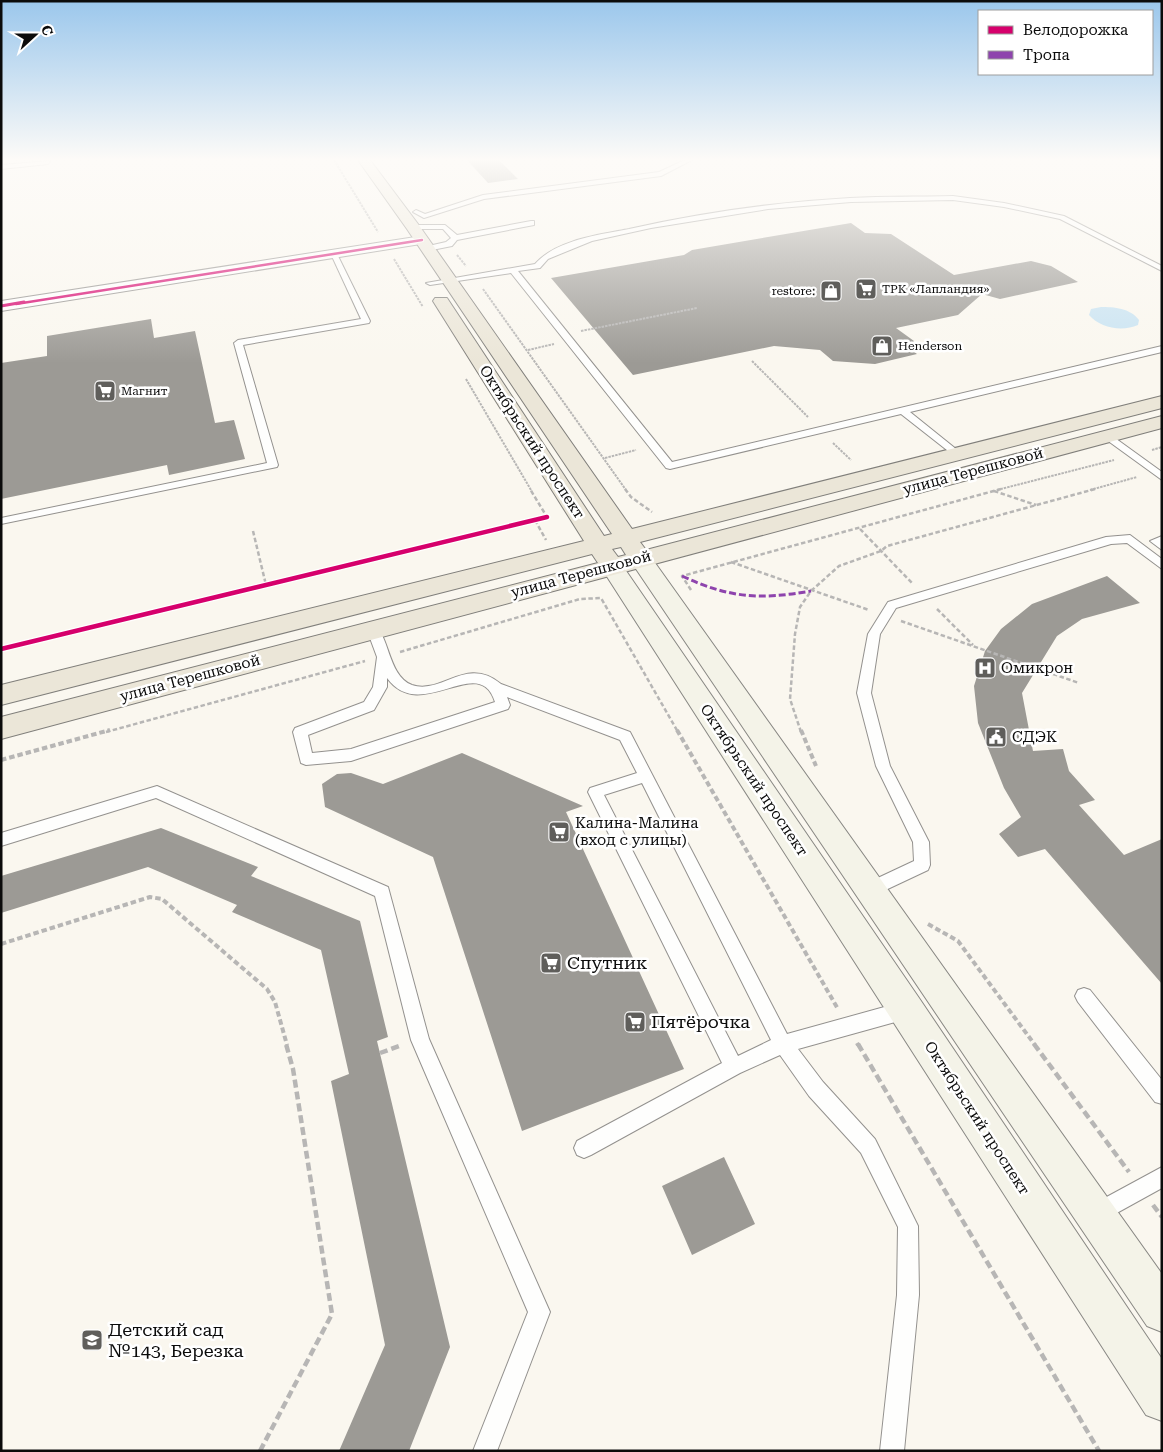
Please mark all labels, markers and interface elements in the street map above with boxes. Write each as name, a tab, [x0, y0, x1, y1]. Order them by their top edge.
north arrow	[10, 10, 60, 60]
legend	[978, 10, 1153, 75]
text: Велодорожка	[1023, 21, 1128, 39]
text: С	[38, 23, 56, 38]
text: Тропа	[1023, 46, 1070, 64]
supermarket icon: ТРК «Лапландия»	[854, 277, 878, 301]
shop icon: restore:	[819, 279, 843, 303]
place label: ТРК «Лапландия»	[882, 282, 990, 296]
place label: restore:	[772, 284, 815, 298]
shop icon: Henderson	[870, 334, 894, 358]
place label: Henderson	[898, 339, 962, 353]
street label: Октябрьский проспект	[476, 362, 588, 522]
supermarket icon: Магнит	[93, 379, 117, 403]
place label: Магнит	[121, 384, 168, 398]
street label: улица Терешковой	[901, 444, 1045, 498]
street label: улица Терешковой	[509, 547, 653, 601]
street label: улица Терешковой	[118, 651, 262, 705]
hospital icon: Омикрон	[973, 656, 997, 680]
place label: Омикрон	[1001, 659, 1073, 677]
street label: Октябрьский проспект	[696, 701, 812, 859]
public building icon: СДЭК	[984, 725, 1008, 749]
place label: СДЭК	[1012, 728, 1057, 746]
place label: Калина-Малина (вход с улицы)	[575, 814, 698, 849]
supermarket icon: Калина-Малина (вход с улицы)	[547, 820, 571, 844]
supermarket icon: Спутник	[539, 951, 563, 975]
place label: Спутник	[567, 952, 648, 973]
supermarket icon: Пятёрочка	[623, 1010, 647, 1034]
place label: Пятёрочка	[651, 1011, 750, 1032]
street label: Октябрьский проспект	[921, 1038, 1033, 1198]
place label: Детский сад №143, Березка	[108, 1319, 244, 1361]
school or university icon: Детский сад №143, Березка	[80, 1328, 104, 1352]

